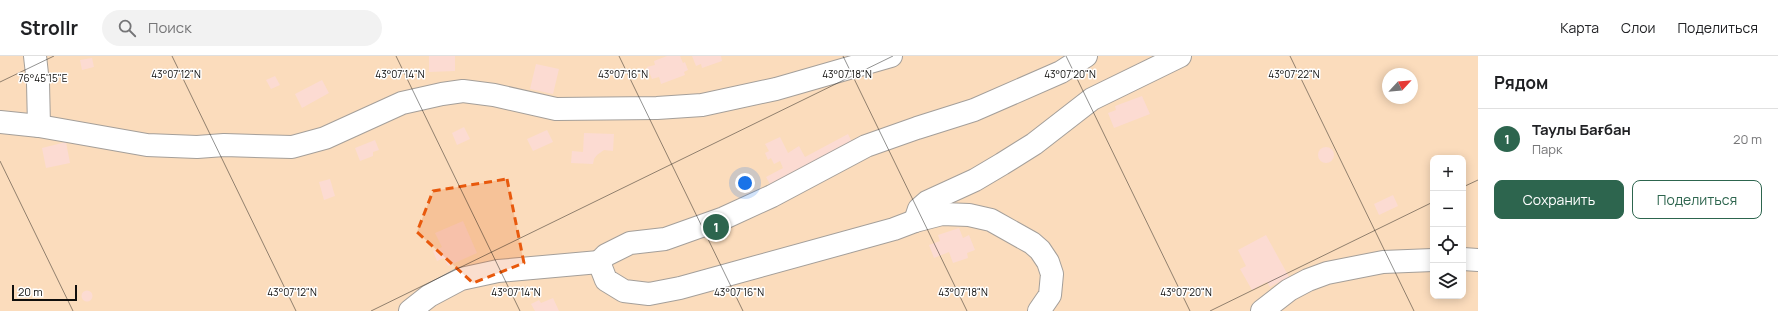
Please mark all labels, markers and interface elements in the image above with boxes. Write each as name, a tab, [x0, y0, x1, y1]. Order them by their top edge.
search box	[102, 10, 382, 46]
text: Strollr	[20, 15, 78, 41]
icon: search	[116, 17, 138, 39]
text: Поиск	[148, 17, 192, 38]
text: Карта	[1560, 18, 1599, 37]
text: Слои	[1621, 18, 1655, 37]
text: Поделиться	[1677, 18, 1758, 37]
text: 43°07'12"N	[151, 67, 201, 81]
text: 43°07'14"N	[375, 67, 425, 81]
text: 43°07'16"N	[598, 67, 648, 81]
text: 43°07'18"N	[822, 67, 872, 81]
text: 43°07'20"N	[1044, 67, 1096, 81]
text: 43°07'22"N	[1268, 67, 1320, 81]
north arrow	[1382, 68, 1418, 104]
text: 76°45'15"E	[19, 71, 68, 85]
text: Рядом	[1494, 71, 1548, 94]
text: Таулы Бағбан	[1532, 119, 1631, 140]
text: 1	[1504, 130, 1510, 148]
text: 20 m	[1733, 130, 1762, 148]
text: Парк	[1532, 140, 1562, 158]
map controls	[1430, 155, 1466, 299]
button: +	[1430, 155, 1466, 191]
your location	[735, 173, 755, 193]
button: Сохранить	[1494, 180, 1624, 219]
button: Поделиться	[1632, 180, 1762, 219]
button: −	[1430, 191, 1466, 227]
pin: 1	[703, 212, 729, 242]
button: locate	[1430, 227, 1466, 263]
button: layers	[1430, 263, 1466, 299]
scale bar	[12, 283, 77, 302]
text: 20 m	[18, 284, 43, 299]
text: 43°07'12"N	[267, 285, 317, 299]
text: 43°07'14"N	[491, 285, 541, 299]
text: 43°07'16"N	[714, 285, 764, 299]
text: 43°07'18"N	[938, 285, 988, 299]
text: 43°07'20"N	[1160, 285, 1212, 299]

